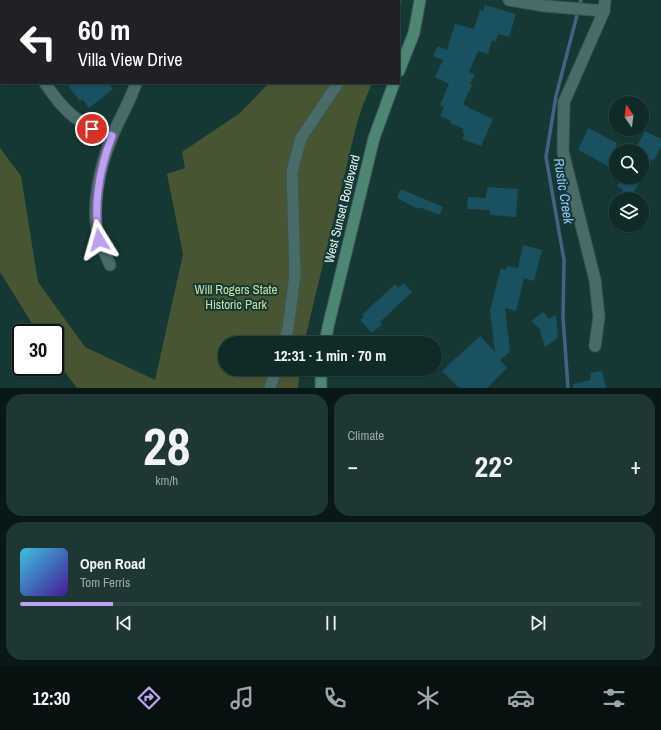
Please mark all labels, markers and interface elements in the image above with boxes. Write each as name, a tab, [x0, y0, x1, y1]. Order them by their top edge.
text: 60 m	[78, 11, 130, 49]
icon: left	[12, 16, 64, 68]
text: Villa View Drive	[78, 47, 183, 72]
north arrow	[609, 96, 649, 136]
map controls	[609, 96, 649, 232]
pin	[75, 112, 109, 146]
icon: arrive	[81, 118, 103, 140]
button: search	[609, 144, 649, 184]
street label: West Sunset Boulevard	[320, 153, 364, 265]
water label: Rustic Creek	[550, 157, 578, 226]
button: layers	[609, 192, 649, 232]
position arrow	[78, 219, 120, 261]
park label: Will Rogers State Historic Park	[195, 281, 278, 313]
speed limit sign: 30	[12, 324, 64, 376]
text: 12:31 · 1 min · 70 m	[274, 345, 386, 366]
text: 28	[143, 411, 190, 481]
text: Climate	[348, 427, 384, 444]
text: 22°	[475, 446, 514, 486]
text: −	[348, 451, 358, 481]
text: +	[630, 451, 641, 481]
text: km/h	[155, 472, 178, 489]
text: Open Road	[80, 553, 146, 574]
text: Tom Ferris	[80, 574, 130, 591]
icon: previous	[113, 612, 135, 634]
icon: pause	[320, 612, 342, 634]
icon: next	[527, 612, 549, 634]
icon: directions	[135, 684, 163, 712]
icon: music	[228, 684, 256, 712]
icon: phone	[321, 684, 349, 712]
icon: climate	[414, 684, 442, 712]
icon: car	[507, 684, 535, 712]
icon: filters	[600, 684, 628, 712]
text: 12:30	[33, 686, 70, 711]

